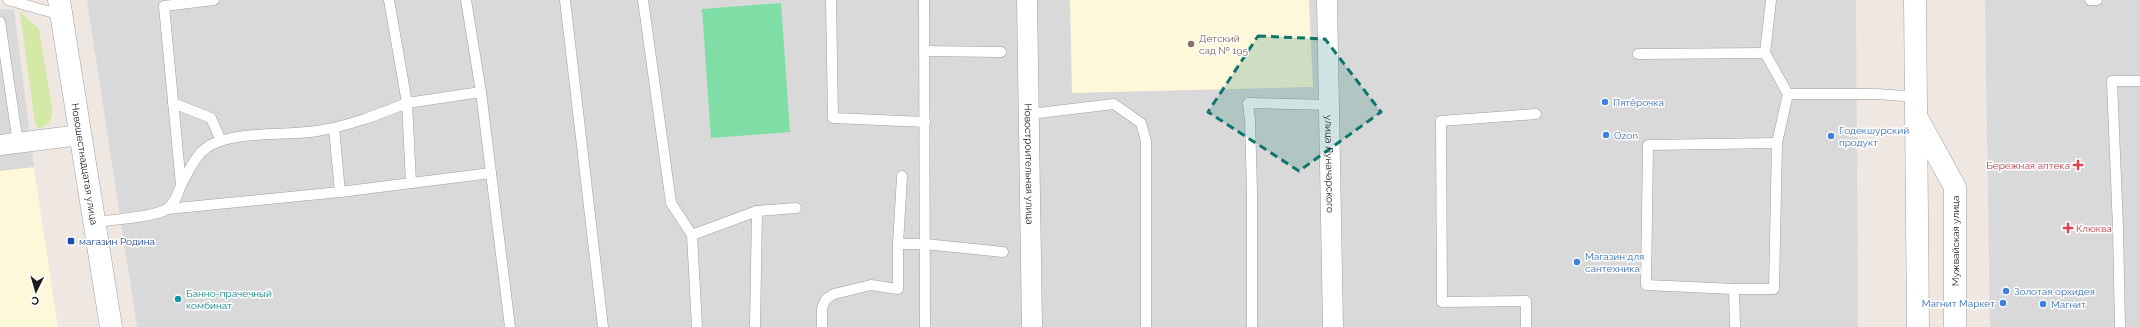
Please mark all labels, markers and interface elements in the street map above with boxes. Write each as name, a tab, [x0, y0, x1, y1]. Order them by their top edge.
place label: Детский сад № 195	[1199, 33, 1248, 56]
marker: Детский сад № 195	[1186, 39, 1196, 49]
marker: Пятёрочка	[1600, 97, 1610, 107]
place label: Пятёрочка	[1613, 97, 1664, 108]
street label: Новошестнадцатая улица	[70, 102, 100, 226]
street label: Новостроительная улица	[1023, 103, 1036, 225]
street label: улица Луначарского	[1324, 115, 1336, 213]
place label: Годекшурский продукт	[1839, 125, 1909, 148]
marker: Ozon	[1601, 130, 1611, 140]
place label: Ozon	[1614, 130, 1638, 141]
marker: Годекшурский продукт	[1826, 131, 1836, 141]
place label: Бережная аптека	[1986, 160, 2070, 171]
marker: Бережная аптека	[2073, 160, 2083, 170]
street label: Мужвайская улица	[1950, 196, 1961, 286]
marker: Клюква	[2063, 223, 2073, 233]
place label: Клюква	[2076, 223, 2112, 234]
marker: магазин Родина	[66, 236, 76, 246]
place label: магазин Родина	[79, 236, 155, 247]
place label: Магазин для сантехника	[1585, 251, 1644, 274]
marker: Магазин для сантехника	[1572, 257, 1582, 267]
north arrow	[16, 271, 56, 311]
marker: Золотая орхидея	[2001, 286, 2011, 296]
place label: Золотая орхидея	[2014, 286, 2095, 297]
place label: Банно-прачечный комбинат	[186, 288, 272, 311]
text: С	[30, 294, 39, 307]
marker: Банно-прачечный комбинат	[173, 294, 183, 304]
place label: Магнит Маркет	[1922, 298, 1995, 309]
marker: Магнит Маркет	[1998, 298, 2008, 308]
marker: Магнит	[2038, 299, 2048, 309]
place label: Магнит	[2051, 299, 2086, 310]

